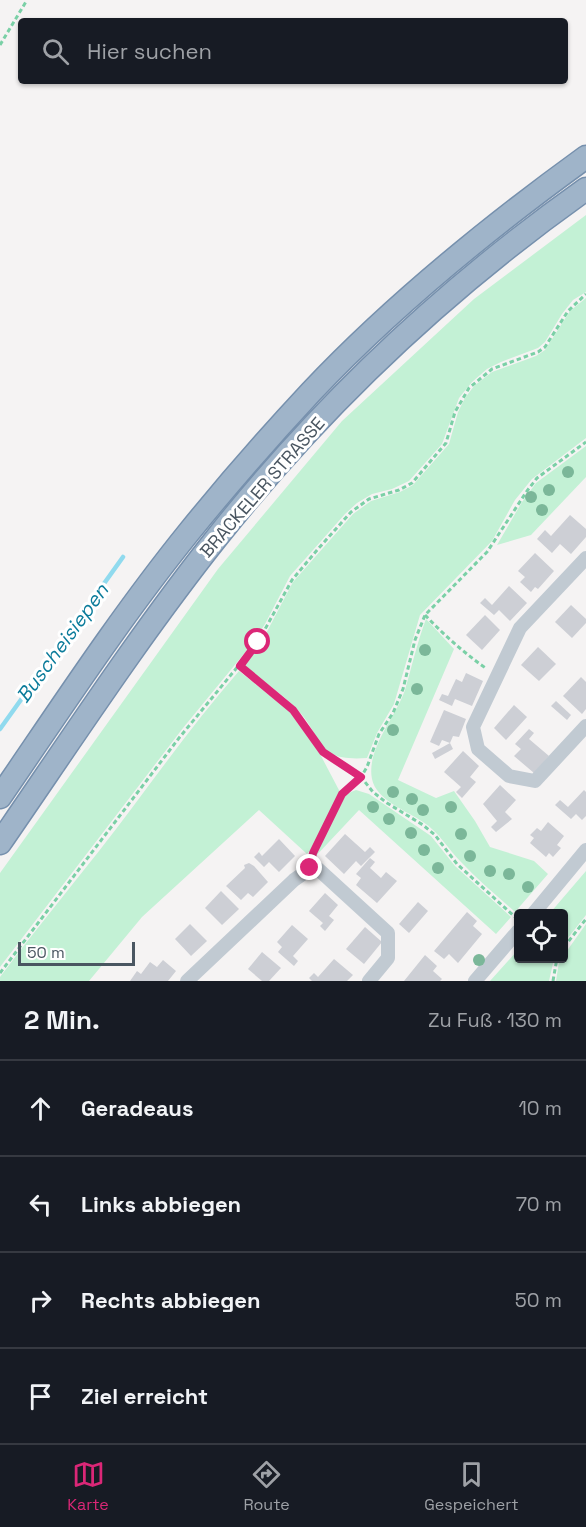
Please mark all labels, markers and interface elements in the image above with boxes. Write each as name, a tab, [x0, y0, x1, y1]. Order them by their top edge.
search box	[18, 18, 568, 84]
icon: search	[39, 35, 72, 68]
text: Hier suchen	[87, 37, 212, 65]
street label: BRACKELER STRASSE	[195, 412, 329, 562]
water label: Buscheisiepen	[10, 578, 114, 708]
route start	[244, 628, 270, 654]
route end	[296, 854, 322, 880]
map controls	[514, 909, 568, 963]
button: locate	[514, 909, 568, 963]
scale bar	[18, 939, 135, 966]
text: 50 m	[27, 942, 65, 963]
text: 2 Min.	[24, 1003, 100, 1037]
text: Zu Fuß · 130 m	[428, 1007, 562, 1033]
icon: ahead	[24, 1092, 57, 1125]
text: Geradeaus	[81, 1094, 193, 1122]
text: 10 m	[518, 1095, 562, 1121]
icon: left	[24, 1188, 57, 1221]
text: Links abbiegen	[81, 1190, 241, 1218]
text: 70 m	[516, 1191, 562, 1217]
icon: right	[24, 1284, 57, 1317]
text: Rechts abbiegen	[81, 1286, 261, 1314]
text: 50 m	[515, 1287, 562, 1313]
icon: arrive	[24, 1380, 57, 1413]
text: Ziel erreicht	[81, 1382, 208, 1410]
tab: Karte	[67, 1458, 109, 1515]
tab: Route	[243, 1458, 290, 1515]
tab: Gespeichert	[424, 1458, 519, 1515]

